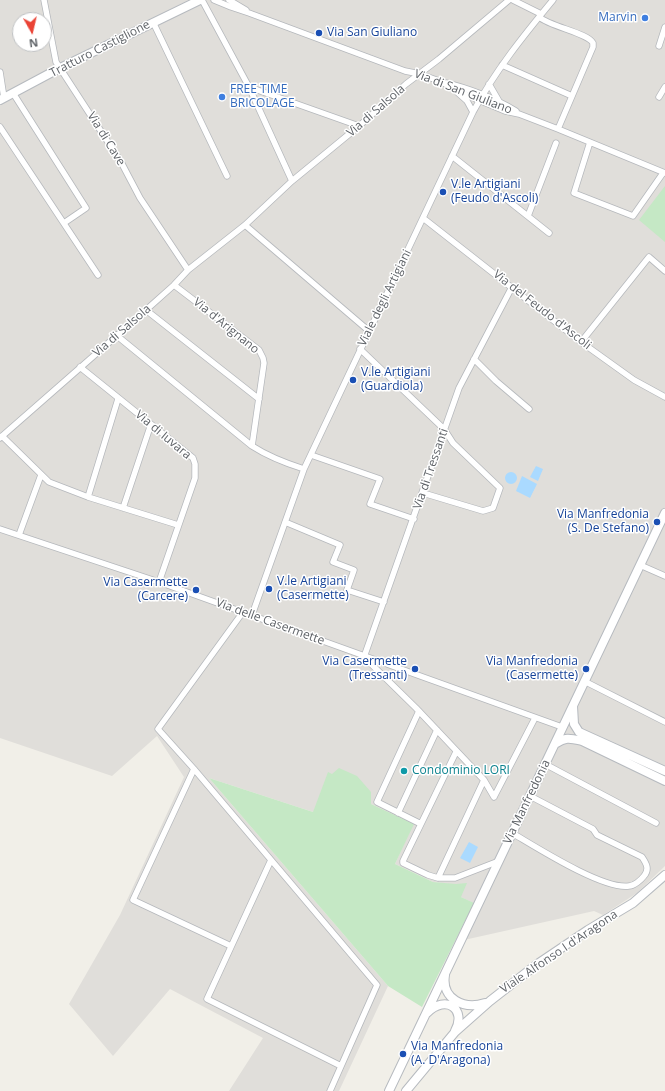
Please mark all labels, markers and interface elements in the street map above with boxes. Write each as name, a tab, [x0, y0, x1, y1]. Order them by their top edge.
place label: Marvin	[598, 11, 637, 25]
north arrow	[12, 12, 52, 52]
marker: Marvin	[640, 13, 650, 23]
street label: Tratturo Castiglione	[48, 18, 152, 80]
place label: Via San Giuliano	[327, 26, 417, 40]
marker: Via San Giuliano	[314, 28, 324, 38]
text: N	[28, 35, 39, 51]
street label: Via di San Giuliano	[412, 67, 514, 117]
street label: Via di Salsola	[344, 82, 408, 140]
place label: FREE TIME BRICOLAGE	[230, 83, 295, 111]
marker: FREE TIME BRICOLAGE	[217, 92, 227, 102]
street label: Via di Cave	[84, 110, 128, 168]
place label: V.le Artigiani (Feudo d'Ascoli)	[451, 178, 538, 206]
marker: V.le Artigiani (Feudo d'Ascoli)	[438, 187, 448, 197]
street label: Viale degli Artigiani	[355, 247, 415, 349]
street label: Via del Feudo d'Ascoli	[490, 267, 594, 353]
street label: Via d'Arignano	[190, 295, 262, 357]
street label: Via di Salsola	[90, 302, 154, 360]
place label: V.le Artigiani (Guardiola)	[361, 366, 431, 394]
marker: V.le Artigiani (Guardiola)	[348, 375, 358, 385]
street label: Via di Iuvara	[132, 408, 194, 462]
street label: Via di Tressanti	[410, 427, 452, 511]
place label: Via Manfredonia (S. De Stefano)	[557, 508, 649, 536]
marker: Via Manfredonia (S. De Stefano)	[652, 517, 662, 527]
place label: V.le Artigiani (Casermette)	[277, 575, 349, 603]
place label: Via Casermette (Carcere)	[103, 576, 188, 604]
marker: V.le Artigiani (Casermette)	[264, 584, 274, 594]
marker: Via Casermette (Carcere)	[191, 585, 201, 595]
street label: Via delle Casermette	[214, 596, 326, 648]
place label: Via Casermette (Tressanti)	[322, 655, 407, 683]
place label: Via Manfredonia (Casermette)	[486, 655, 578, 683]
marker: Via Casermette (Tressanti)	[410, 664, 420, 674]
marker: Via Manfredonia (Casermette)	[581, 664, 591, 674]
street label: Via Manfredonia	[500, 757, 554, 847]
place label: Condominio LORI	[412, 764, 510, 778]
marker: Condominio LORI	[399, 766, 409, 776]
street label: Viale Alfonso I d'Aragona	[498, 907, 620, 997]
place label: Via Manfredonia (A. D'Aragona)	[411, 1040, 503, 1068]
marker: Via Manfredonia (A. D'Aragona)	[398, 1049, 408, 1059]

